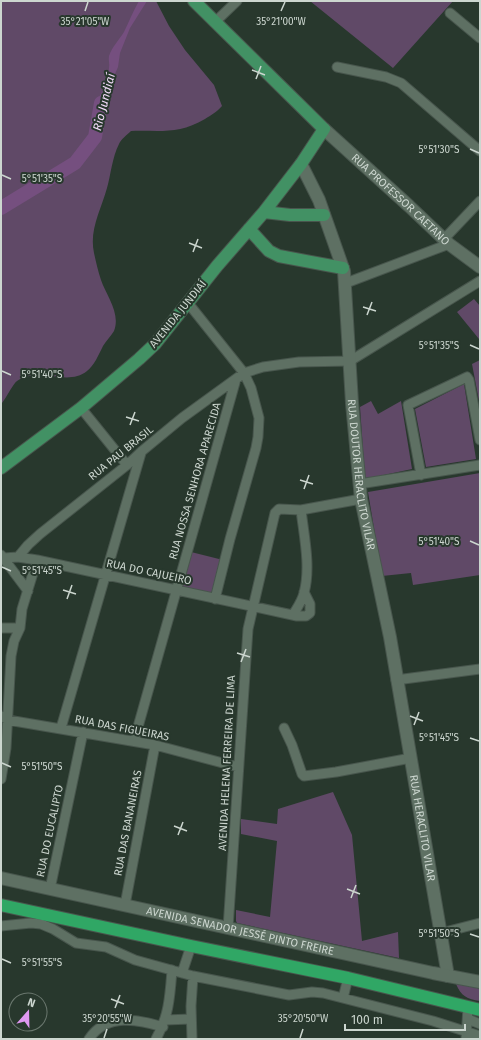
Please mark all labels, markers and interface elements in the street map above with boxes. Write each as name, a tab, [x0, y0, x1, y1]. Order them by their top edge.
text: 35°21'05"W	[61, 16, 110, 28]
text: 35°21'00"W	[256, 16, 307, 28]
water label: Rio Jundiaí	[90, 71, 118, 132]
text: 5°51'30"S	[418, 144, 460, 156]
street label: RUA PROFESSOR CAETANO	[349, 151, 452, 248]
text: 5°51'35"S	[22, 173, 63, 185]
street label: AVENIDA JUNDIAÍ	[146, 277, 209, 350]
text: 5°51'35"S	[419, 340, 460, 352]
text: 5°51'40"S	[22, 369, 63, 381]
street label: RUA DOUTOR HERACLITO VILAR	[345, 399, 378, 552]
street label: RUA NOSSA SENHORA APARECIDA	[166, 400, 224, 561]
street label: RUA PAU BRASIL	[86, 423, 156, 483]
text: 5°51'40"S	[419, 536, 460, 548]
street label: RUA DO CAJUEIRO	[105, 557, 193, 587]
text: 5°51'45"S	[22, 565, 63, 577]
street label: AVENIDA HELENA FERREIRA DE LIMA	[216, 674, 238, 851]
street label: RUA DAS FIGUEIRAS	[74, 712, 170, 744]
text: 5°51'45"S	[419, 732, 460, 744]
text: 5°51'50"S	[21, 761, 63, 773]
street label: RUA DAS BANANEIRAS	[111, 769, 145, 877]
street label: RUA HERACLITO VILAR	[407, 774, 438, 883]
street label: RUA DO EUCALIPTO	[34, 784, 66, 878]
street label: AVENIDA SENADOR JESSÉ PINTO FREIRE	[145, 904, 335, 958]
text: 5°51'50"S	[418, 928, 460, 940]
text: 5°51'55"S	[22, 957, 63, 969]
north arrow	[8, 992, 48, 1032]
text: N	[26, 996, 37, 1010]
scale bar	[345, 1006, 465, 1032]
text: 35°20'55"W	[82, 1013, 133, 1025]
text: 35°20'50"W	[278, 1013, 329, 1025]
text: 100 m	[351, 1013, 383, 1027]

